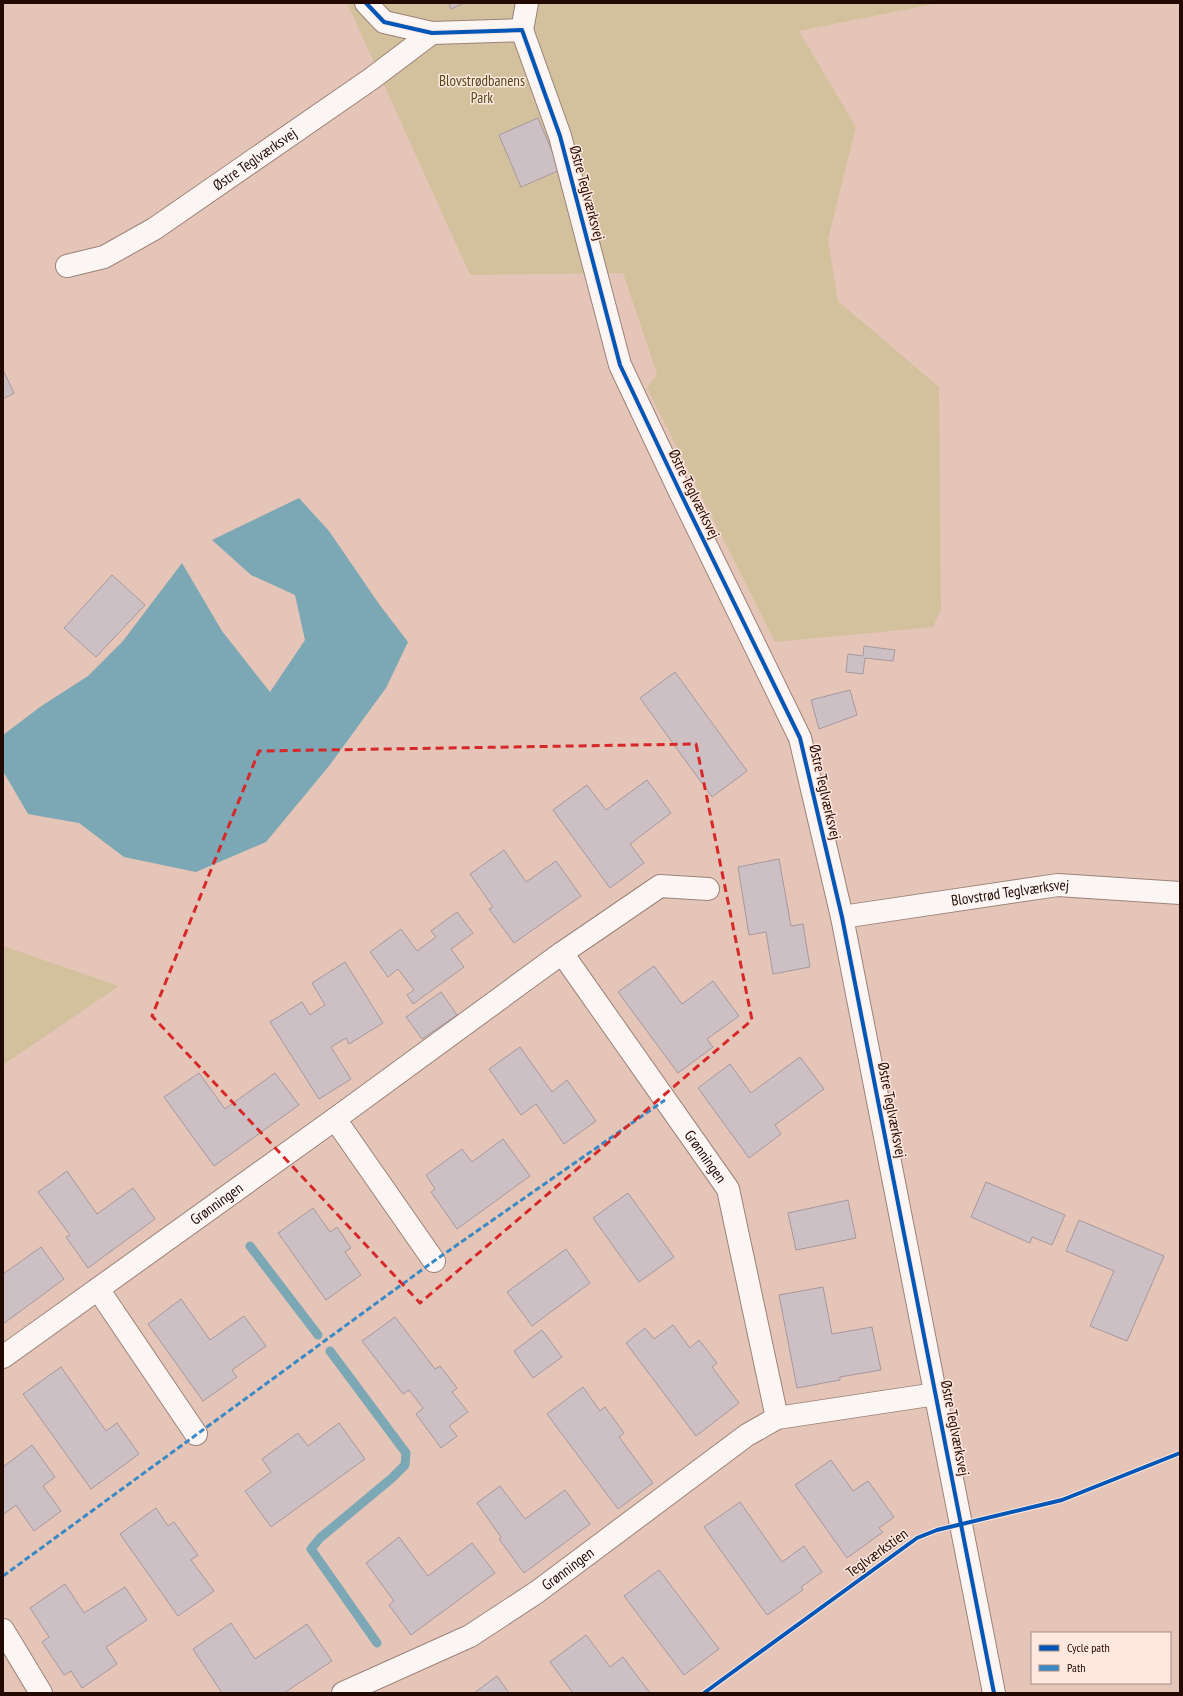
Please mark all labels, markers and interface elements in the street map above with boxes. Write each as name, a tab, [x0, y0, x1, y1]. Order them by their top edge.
park label: Blovstrødbanens Park	[439, 71, 525, 107]
street label: Østre Teglværksvej	[209, 123, 300, 194]
street label: Østre Teglværksvej	[566, 143, 609, 242]
street label: Østre Teglværksvej	[665, 446, 724, 542]
street label: Østre Teglværksvej	[805, 742, 846, 841]
street label: Blovstrød Teglværksvej	[950, 875, 1070, 910]
street label: Østre Teglværksvej	[874, 1060, 911, 1160]
street label: Grønningen	[681, 1126, 731, 1187]
street label: Grønningen	[186, 1178, 247, 1229]
street label: Østre Teglværksvej	[937, 1378, 974, 1478]
street label: Teglværkstien	[842, 1524, 911, 1581]
street label: Grønningen	[538, 1543, 598, 1594]
legend	[1031, 1632, 1171, 1684]
text: Cycle path	[1067, 1640, 1110, 1655]
text: Path	[1067, 1660, 1085, 1675]

